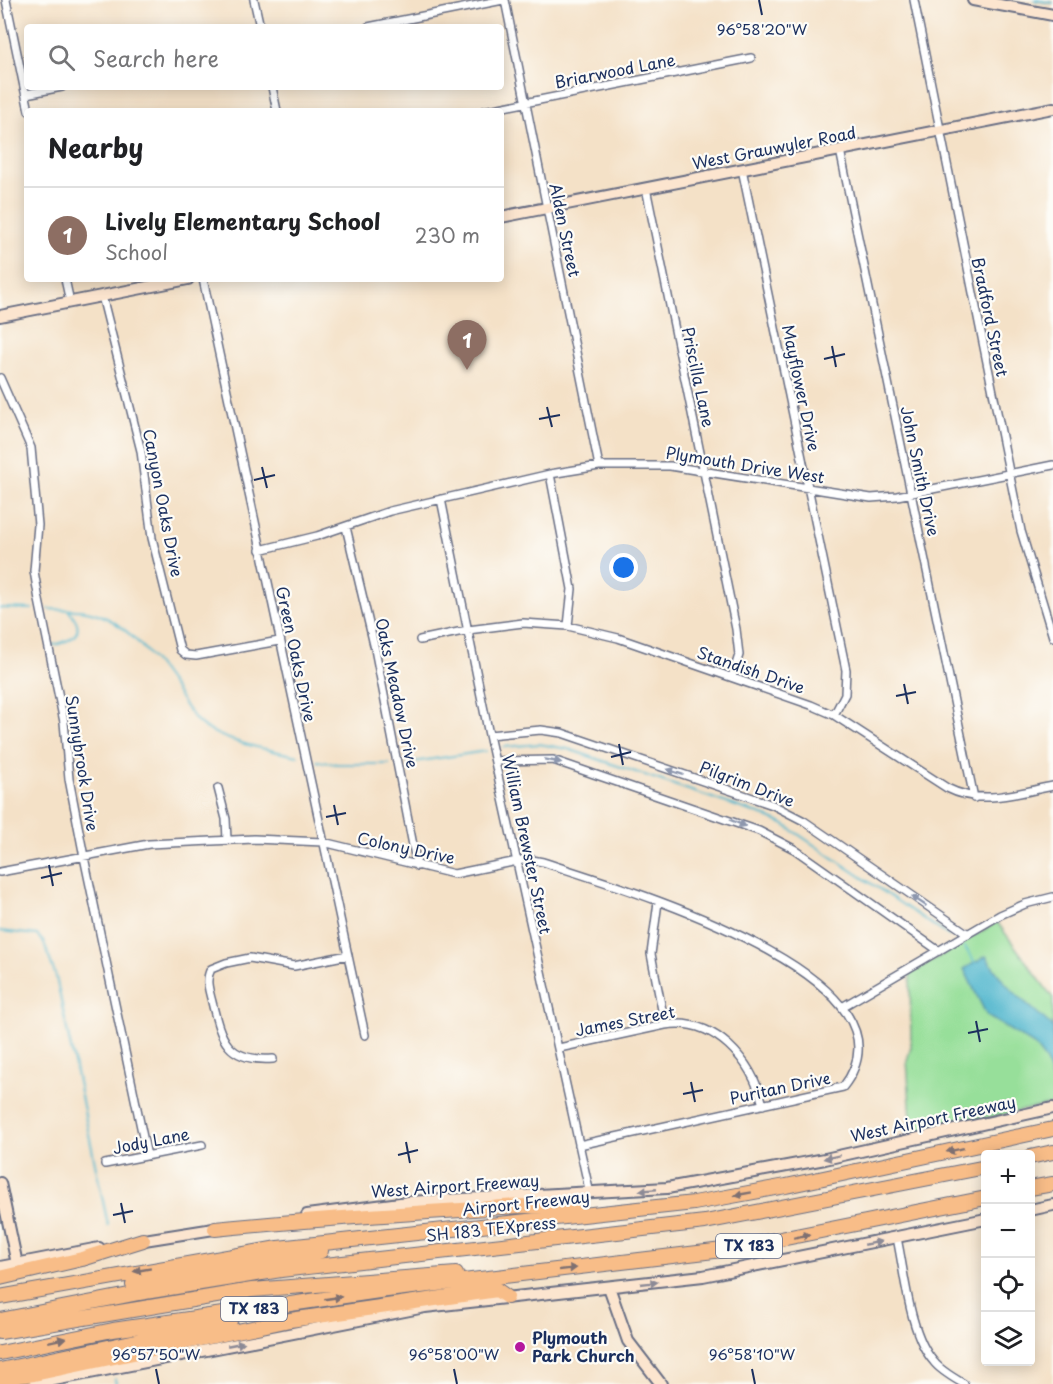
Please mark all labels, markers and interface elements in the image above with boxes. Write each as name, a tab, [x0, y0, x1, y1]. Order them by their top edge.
text: 96°58'20"W	[717, 17, 808, 40]
search box	[24, 24, 504, 90]
icon: search	[45, 41, 78, 74]
text: Search here	[93, 41, 219, 74]
street label: Briarwood Lane	[552, 47, 677, 93]
street label: West Grauwyler Road	[690, 119, 858, 175]
text: Nearby	[48, 128, 143, 167]
street label: Alden Street	[544, 181, 588, 279]
text: Lively Elementary School	[105, 204, 381, 237]
text: 1	[63, 220, 72, 250]
text: 230 m	[415, 220, 480, 250]
text: School	[105, 237, 168, 267]
street label: Bradford Street	[967, 255, 1015, 379]
pin: 1	[448, 320, 486, 370]
street label: Mayflower Drive	[777, 322, 827, 453]
street label: Priscilla Lane	[677, 324, 721, 429]
street label: John Smith Drive	[895, 403, 946, 538]
street label: Canyon Oaks Drive	[138, 427, 190, 579]
street label: Plymouth Drive West	[664, 440, 826, 488]
your location	[609, 553, 638, 582]
street label: Green Oaks Drive	[271, 584, 323, 724]
street label: Oaks Meadow Drive	[370, 616, 426, 770]
street label: Standish Drive	[694, 639, 809, 699]
street label: Sunnybrook Drive	[60, 693, 106, 833]
street label: William Brewster Street	[497, 752, 559, 936]
street label: Pilgrim Drive	[696, 754, 798, 812]
one-way arrow	[544, 757, 563, 766]
one-way arrow	[666, 766, 684, 776]
one-way arrow	[729, 818, 747, 828]
street label: Colony Drive	[355, 825, 457, 869]
one-way arrow	[912, 895, 928, 907]
street label: James Street	[573, 998, 677, 1041]
street label: Puritan Drive	[727, 1065, 832, 1109]
street label: West Airport Freeway	[848, 1089, 1018, 1147]
street label: Jody Lane	[110, 1121, 191, 1159]
one-way arrow	[945, 1146, 964, 1155]
map controls	[981, 1150, 1035, 1366]
button: +	[981, 1150, 1035, 1204]
one-way arrow	[822, 1153, 841, 1162]
street label: West Airport Freeway	[369, 1170, 541, 1202]
one-way arrow	[639, 1185, 658, 1195]
street label: Airport Freeway	[461, 1187, 591, 1219]
one-way arrow	[734, 1190, 753, 1199]
button: −	[981, 1204, 1035, 1258]
street label: SH 183 TEXpress	[425, 1209, 557, 1247]
one-way arrow	[793, 1231, 812, 1240]
road number: TX 183	[716, 1234, 782, 1258]
one-way arrow	[863, 1238, 882, 1247]
button: locate	[981, 1258, 1035, 1312]
one-way arrow	[558, 1264, 577, 1274]
one-way arrow	[132, 1266, 151, 1275]
one-way arrow	[640, 1278, 659, 1288]
one-way arrow	[323, 1293, 342, 1302]
road number: TX 183	[221, 1297, 287, 1321]
button: layers	[981, 1312, 1035, 1366]
place label: Plymouth Park Church	[532, 1325, 635, 1367]
one-way arrow	[48, 1335, 66, 1345]
one-way arrow	[227, 1339, 246, 1348]
marker: Plymouth Park Church	[513, 1340, 527, 1354]
text: 96°57'50"W	[112, 1342, 201, 1365]
text: 96°58'00"W	[409, 1342, 500, 1365]
text: 96°58'10"W	[709, 1342, 796, 1365]

